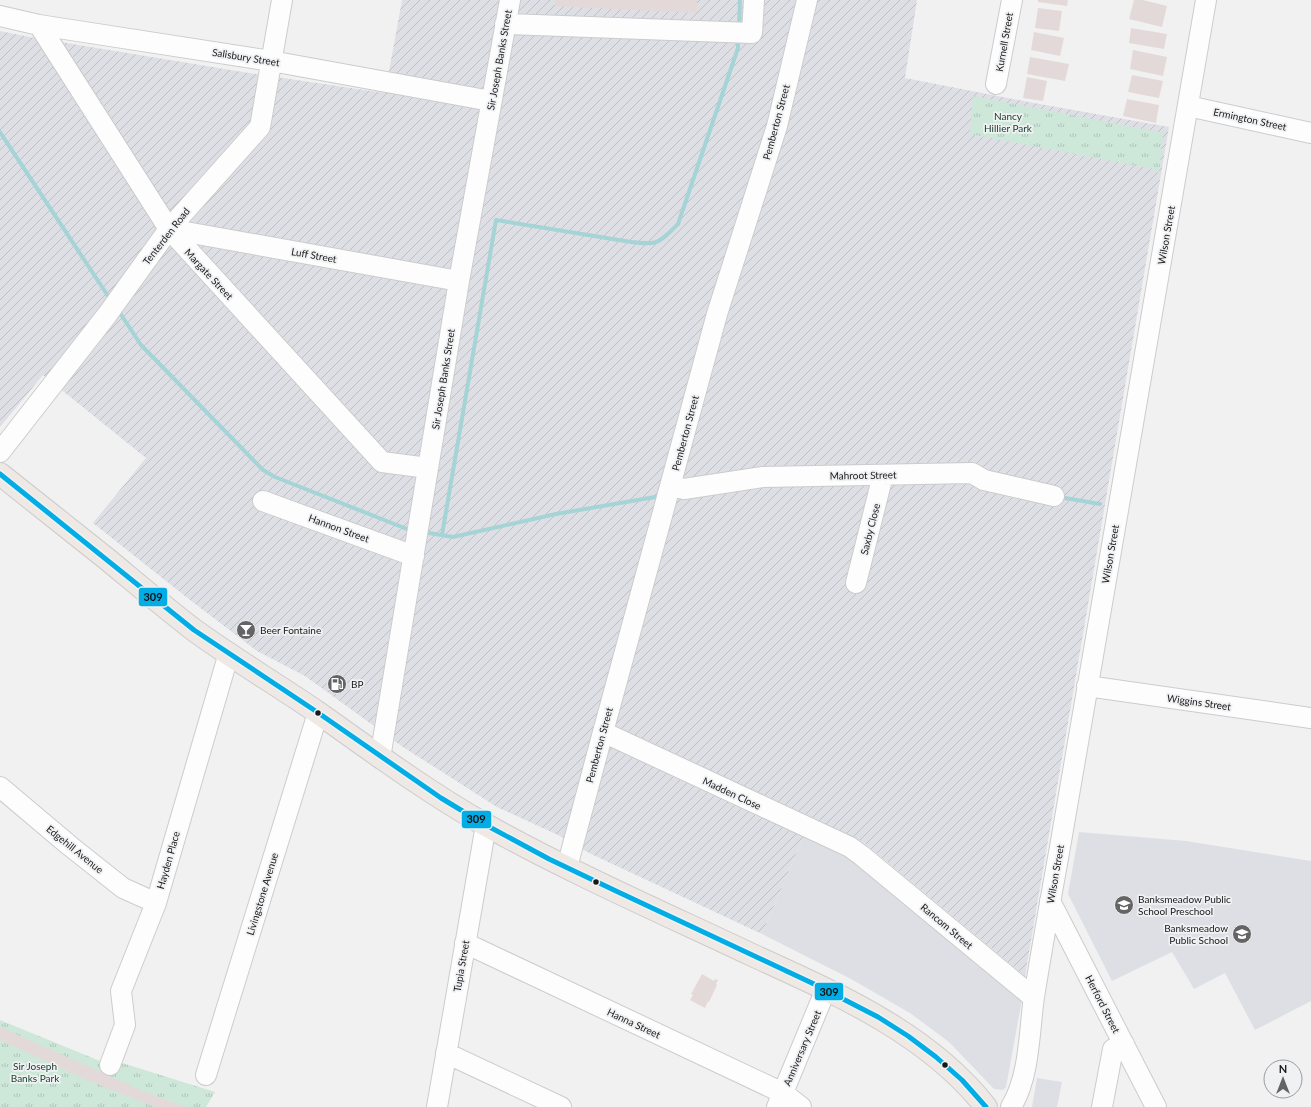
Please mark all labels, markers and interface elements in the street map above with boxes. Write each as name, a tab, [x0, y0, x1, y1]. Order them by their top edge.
street label: Sir Joseph Banks Street	[484, 8, 514, 111]
street label: Kurnell Street	[993, 11, 1015, 73]
street label: Salisbury Street	[211, 46, 281, 68]
street label: Pemberton Street	[760, 83, 792, 161]
street label: Ermington Street	[1212, 105, 1288, 133]
park label: Nancy Hillier Park	[984, 110, 1033, 134]
street label: Wilson Street	[1155, 204, 1177, 265]
street label: Tenterden Road	[140, 205, 192, 267]
street label: Luff Street	[290, 245, 338, 265]
street label: Margate Street	[182, 246, 236, 302]
street label: Sir Joseph Banks Street	[429, 327, 457, 430]
street label: Pemberton Street	[669, 394, 701, 472]
street label: Mahroot Street	[829, 468, 897, 482]
street label: Saxby Close	[858, 502, 882, 556]
street label: Hannon Street	[307, 511, 371, 545]
street label: Wilson Street	[1099, 523, 1121, 584]
line badge: 309	[138, 587, 168, 607]
text: 309	[143, 590, 163, 603]
bar icon: Beer Fontaine	[235, 619, 257, 641]
place label: Beer Fontaine	[260, 624, 321, 636]
fuel station icon: BP	[326, 673, 348, 695]
place label: BP	[351, 678, 363, 690]
street label: Wiggins Street	[1166, 692, 1232, 712]
street label: Pemberton Street	[583, 706, 615, 784]
unlabelled marker	[313, 708, 323, 718]
street label: Madden Close	[701, 774, 763, 812]
line badge: 309	[461, 810, 492, 829]
text: 309	[466, 812, 486, 825]
street label: Edgehill Avenue	[44, 822, 106, 876]
street label: Hayden Place	[154, 830, 182, 890]
street label: Wilson Street	[1044, 843, 1066, 904]
street label: Livingstone Avenue	[244, 851, 280, 937]
unlabelled marker	[591, 877, 601, 887]
place label: Banksmeadow Public School Preschool	[1138, 893, 1231, 917]
school or university icon: Banksmeadow Public School Preschool	[1113, 894, 1135, 916]
street label: Rancom Street	[919, 901, 976, 951]
place label: Banksmeadow Public School	[1164, 922, 1228, 946]
school or university icon: Banksmeadow Public School	[1231, 923, 1253, 945]
street label: Tupia Street	[451, 939, 472, 993]
street label: Herford Street	[1083, 973, 1123, 1035]
line badge: 309	[814, 982, 844, 1001]
text: 309	[819, 985, 839, 998]
street label: Hanna Street	[605, 1005, 663, 1041]
street label: Anniversary Street	[781, 1008, 824, 1088]
north arrow	[1263, 1059, 1303, 1099]
park label: Sir Joseph Banks Park	[11, 1060, 60, 1084]
unlabelled marker	[940, 1060, 950, 1070]
text: N	[1279, 1062, 1287, 1075]

